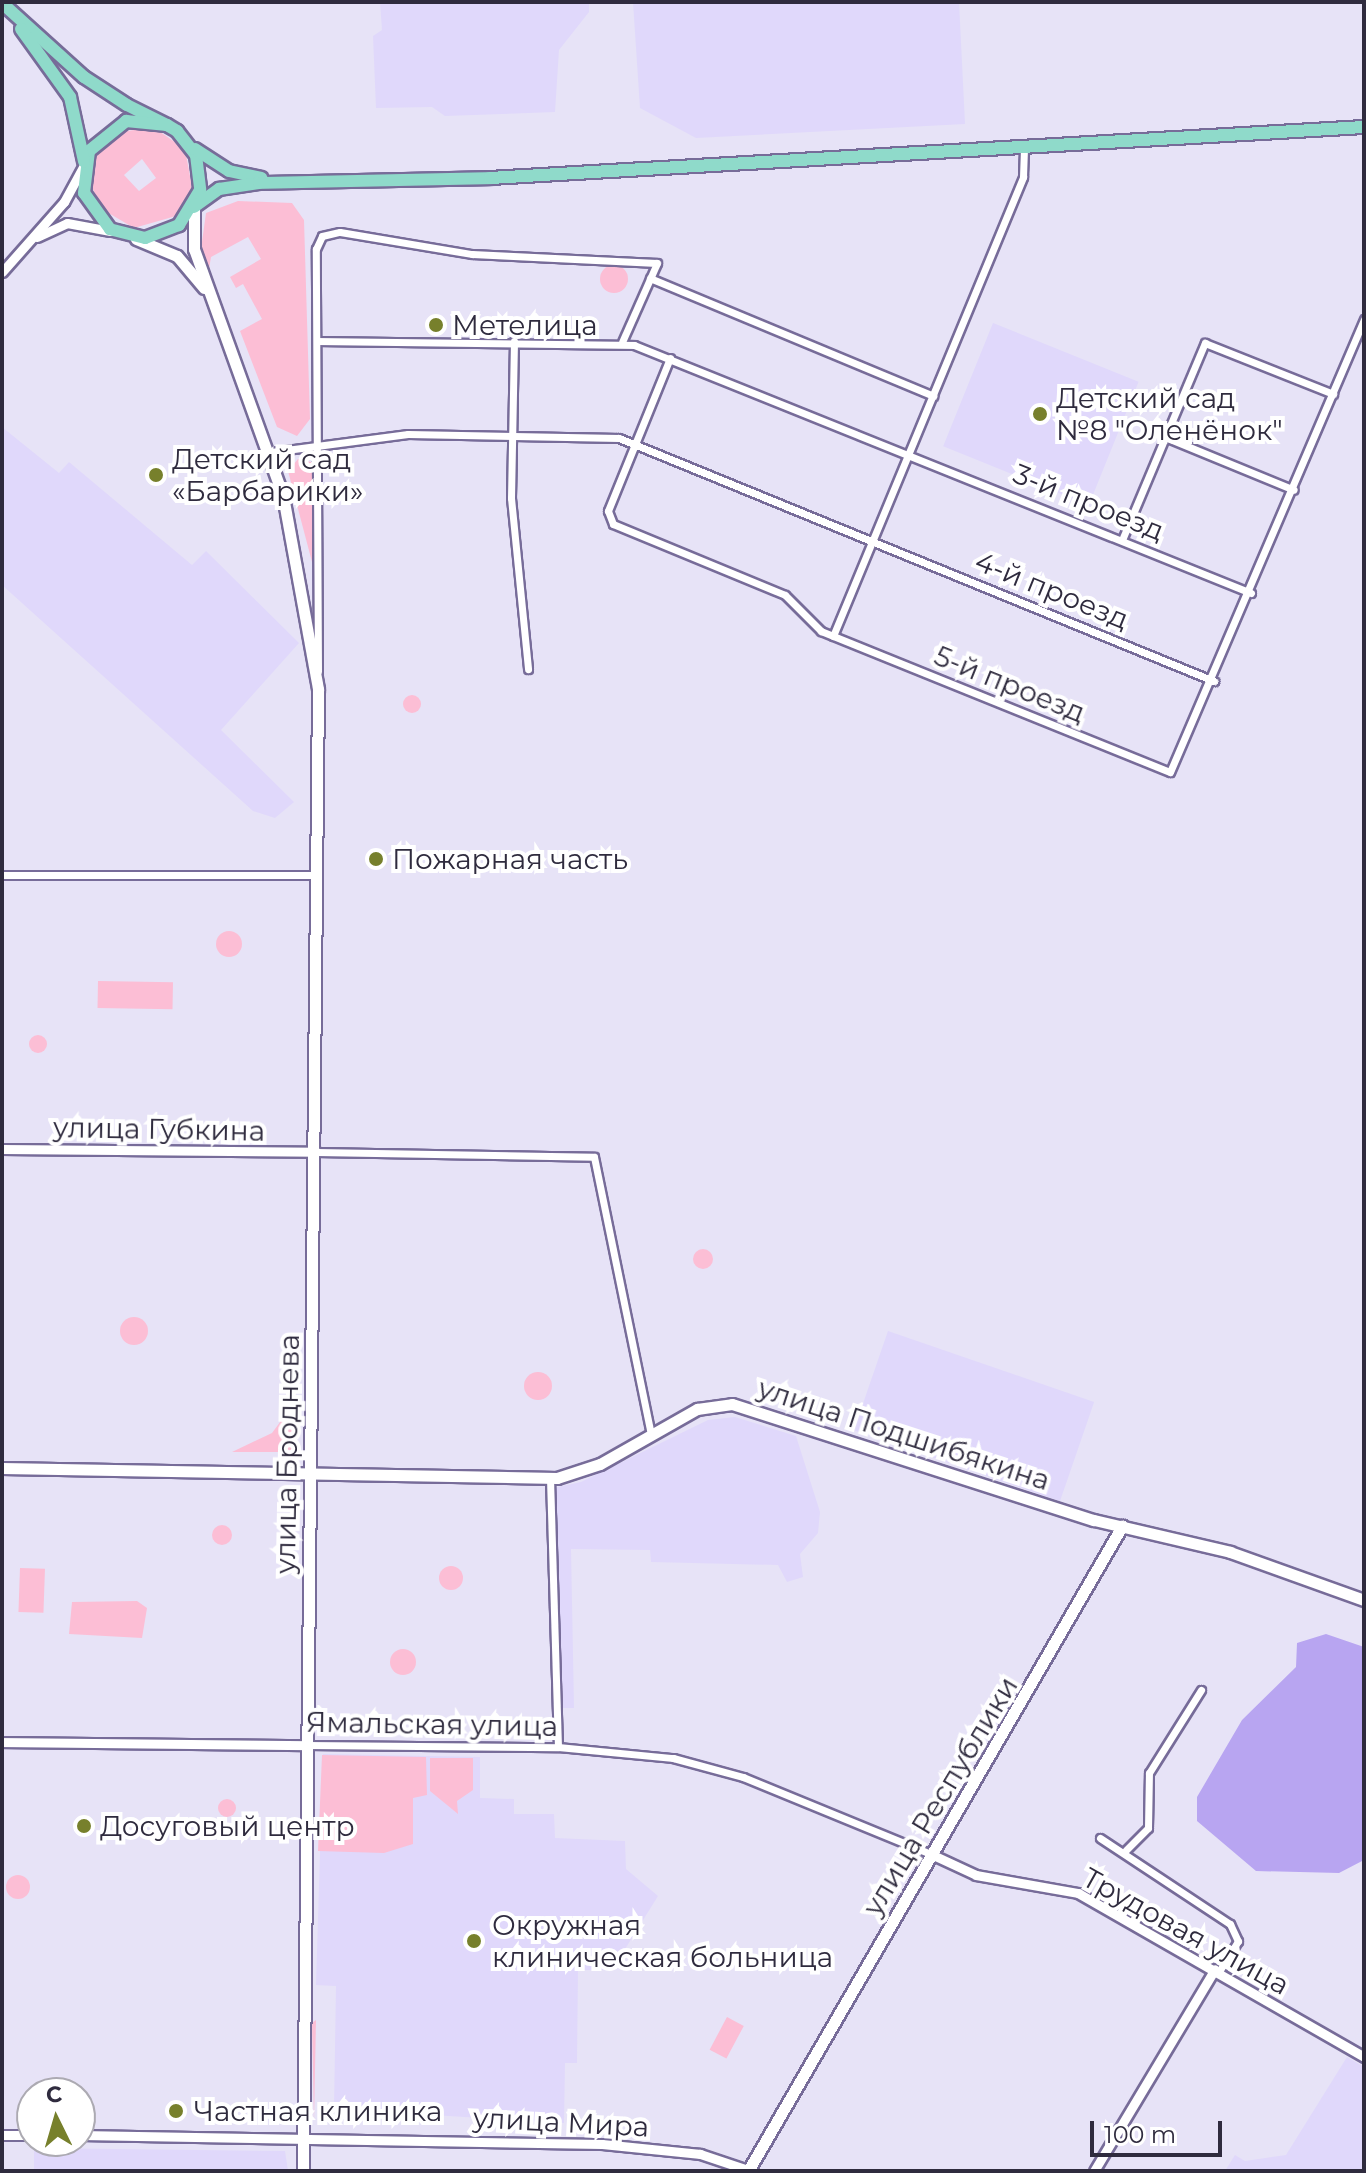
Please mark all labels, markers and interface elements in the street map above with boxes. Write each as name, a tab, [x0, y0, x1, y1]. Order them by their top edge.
place label: Метелица	[452, 308, 598, 342]
marker: Метелица	[427, 316, 445, 334]
place label: Детский сад №8 "Оленёнок"	[1056, 381, 1283, 447]
marker: Детский сад №8 "Оленёнок"	[1031, 405, 1049, 423]
place label: Детский сад «Барбарики»	[172, 442, 363, 508]
street label: 3-й проезд	[1009, 457, 1169, 547]
marker: Детский сад «Барбарики»	[147, 466, 165, 484]
street label: 4-й проезд	[970, 544, 1134, 636]
street label: 5-й проезд	[930, 639, 1090, 729]
place label: Пожарная часть	[392, 842, 628, 876]
marker: Пожарная часть	[367, 850, 385, 868]
street label: улица Губкина	[53, 1110, 265, 1148]
street label: улица Броднева	[268, 1334, 306, 1574]
street label: улица Подшибякина	[754, 1371, 1054, 1497]
street label: улица Республики	[855, 1671, 1025, 1921]
street label: Ямальская улица	[306, 1705, 558, 1743]
place label: Досуговый центр	[100, 1809, 355, 1843]
marker: Досуговый центр	[75, 1817, 93, 1835]
street label: Трудовая улица	[1077, 1860, 1295, 2002]
place label: Окружная клиническая больница	[492, 1908, 833, 1974]
marker: Окружная клиническая больница	[463, 1930, 485, 1952]
north arrow	[16, 2077, 96, 2157]
text: С	[45, 2080, 63, 2109]
place label: Частная клиника	[194, 2094, 442, 2128]
marker: Частная клиника	[165, 2100, 187, 2122]
street label: улица Мира	[472, 2101, 650, 2143]
scale bar	[1094, 2105, 1226, 2155]
text: 100 m	[1104, 2120, 1176, 2149]

